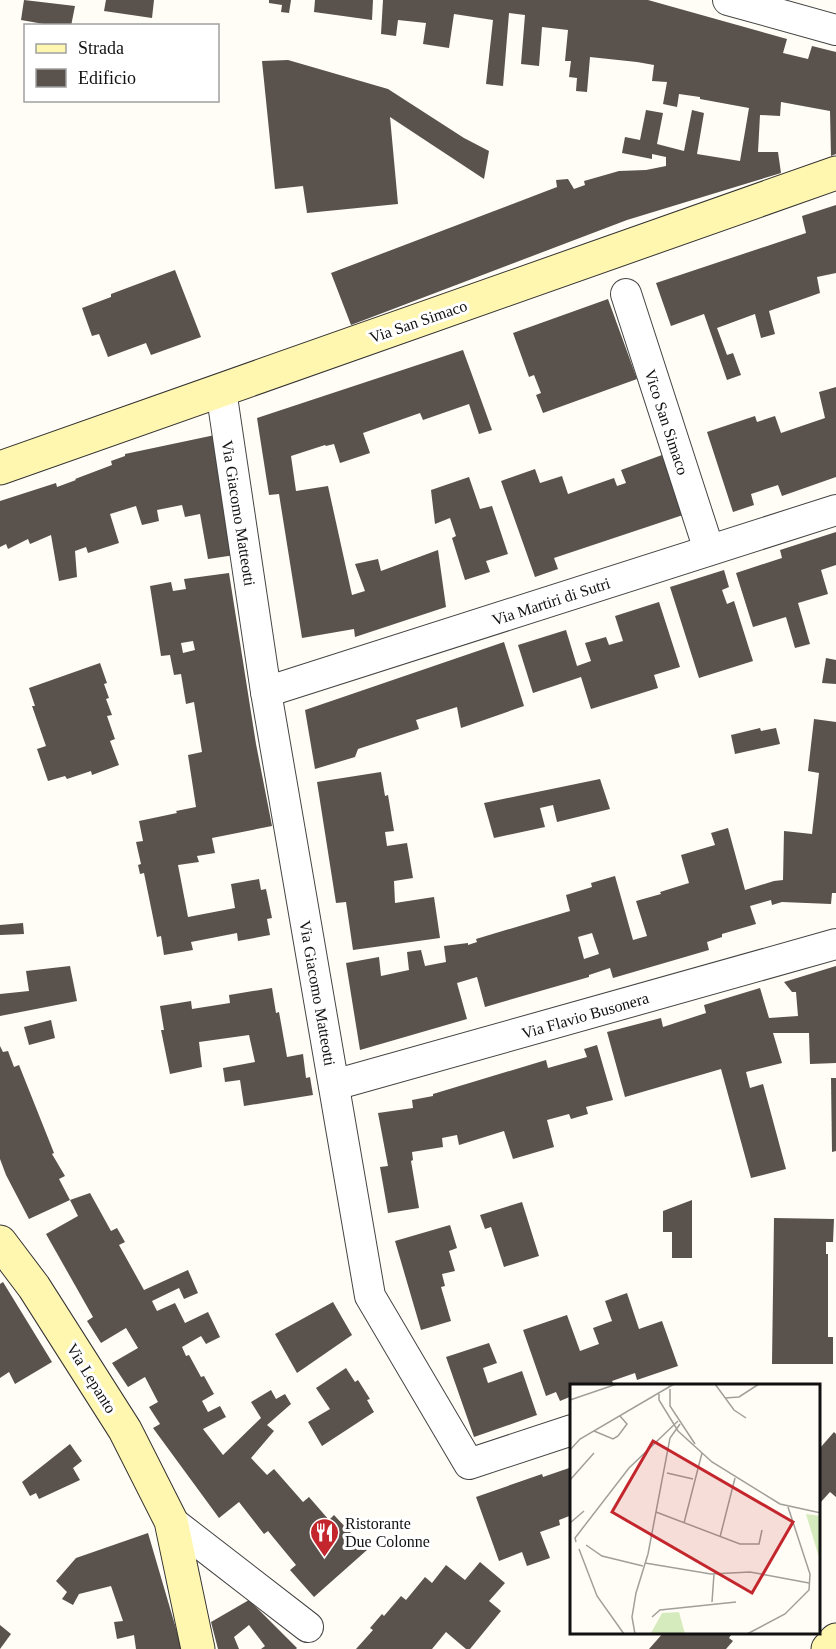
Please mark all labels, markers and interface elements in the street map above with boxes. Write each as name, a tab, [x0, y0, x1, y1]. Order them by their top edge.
legend	[24, 24, 219, 102]
text: Strada	[78, 38, 124, 58]
text: Edificio	[78, 68, 136, 88]
street label: Via San Simaco	[367, 297, 469, 346]
street label: Vico San Simaco	[641, 367, 692, 477]
street label: Via Giacomo Matteotti	[219, 439, 259, 588]
street label: Via Martiri di Sutri	[490, 574, 613, 629]
street label: Via Giacomo Matteotti	[296, 919, 339, 1068]
street label: Via Flavio Busonera	[520, 989, 651, 1042]
street label: Via Lepanto	[63, 1340, 120, 1417]
inset map	[570, 1384, 821, 1634]
place label: Ristorante Due Colonne	[345, 1515, 430, 1550]
restaurant icon: Ristorante Due Colonne	[308, 1516, 340, 1558]

